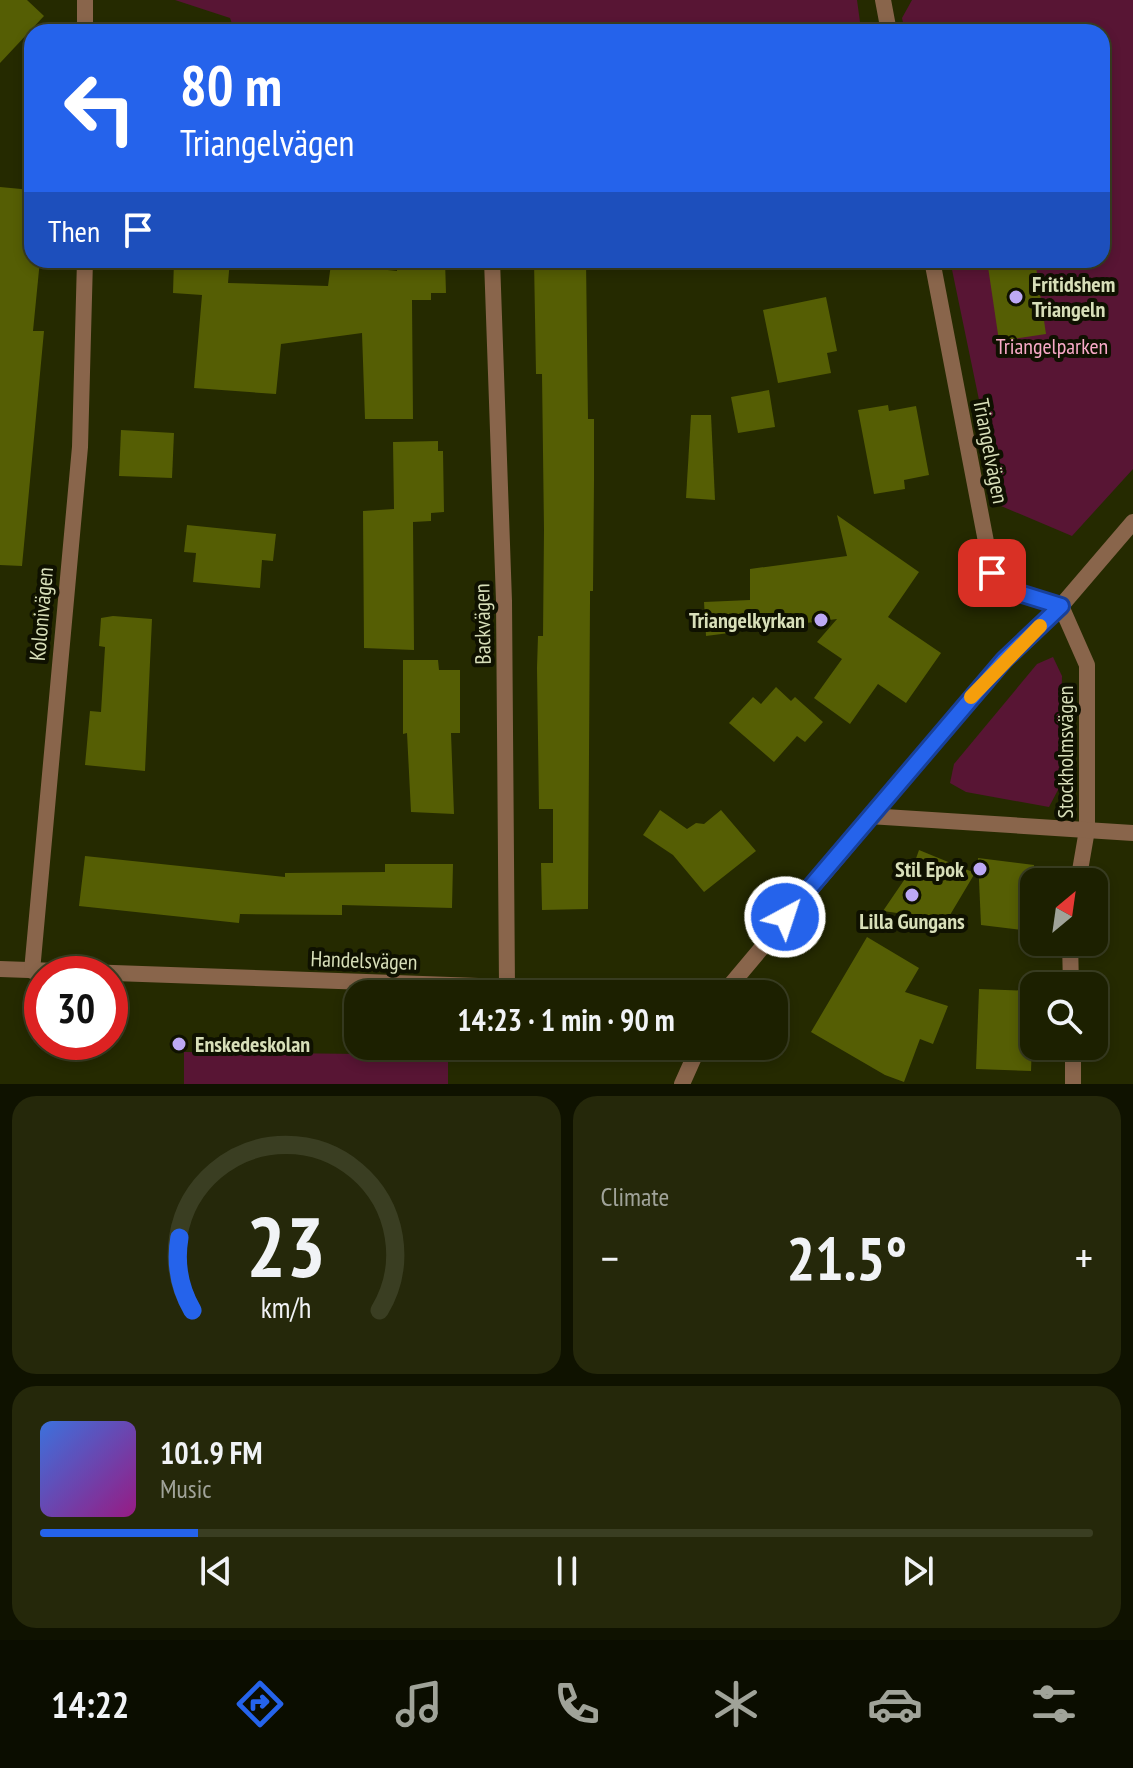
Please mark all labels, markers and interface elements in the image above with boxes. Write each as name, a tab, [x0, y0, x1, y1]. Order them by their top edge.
text: 80 m	[180, 49, 282, 121]
icon: left	[48, 56, 152, 160]
text: Triangelvägen	[180, 119, 354, 166]
icon: arrive	[116, 208, 160, 252]
text: Then	[48, 211, 100, 250]
place label: Fritidshem Triangeln	[1032, 270, 1115, 323]
marker: Fritidshem Triangeln	[1007, 288, 1025, 306]
park label: Triangelparken	[996, 332, 1108, 360]
street label: Triangelvägen	[967, 396, 1015, 506]
pin	[958, 539, 1026, 607]
icon: arrive	[970, 551, 1014, 595]
street label: Kolonivägen	[23, 566, 59, 662]
street label: Backvägen	[467, 583, 497, 665]
place label: Triangelkyrkan	[689, 606, 805, 634]
marker: Triangelkyrkan	[812, 611, 830, 629]
street label: Stockholmsvägen	[1051, 686, 1079, 818]
place label: Stil Epok	[895, 855, 965, 883]
marker: Stil Epok	[971, 860, 989, 878]
north arrow	[1020, 868, 1108, 956]
map controls	[1020, 868, 1108, 1060]
position arrow	[743, 875, 827, 959]
marker: Lilla Gungans	[903, 886, 921, 904]
place label: Lilla Gungans	[859, 907, 965, 935]
street label: Handelsvägen	[310, 944, 418, 976]
speed limit sign: 30	[24, 956, 128, 1060]
button: search	[1020, 972, 1108, 1060]
text: 14:23 · 1 min · 90 m	[457, 1000, 675, 1039]
place label: Enskedeskolan	[195, 1030, 310, 1058]
marker: Enskedeskolan	[170, 1035, 188, 1053]
text: Climate	[601, 1180, 669, 1213]
text: 23	[246, 1192, 326, 1300]
text: 21.5°	[786, 1219, 907, 1297]
text: −	[601, 1229, 619, 1286]
text: +	[1075, 1229, 1093, 1286]
text: km/h	[261, 1289, 312, 1326]
text: 101.9 FM	[160, 1433, 262, 1472]
text: Music	[160, 1472, 212, 1505]
icon: previous	[194, 1549, 238, 1593]
icon: pause	[545, 1549, 589, 1593]
icon: next	[896, 1549, 940, 1593]
icon: directions	[232, 1676, 288, 1732]
icon: music	[391, 1676, 447, 1732]
icon: phone	[549, 1676, 605, 1732]
icon: climate	[708, 1676, 764, 1732]
icon: car	[867, 1676, 923, 1732]
icon: filters	[1026, 1676, 1082, 1732]
text: 14:22	[51, 1681, 129, 1728]

